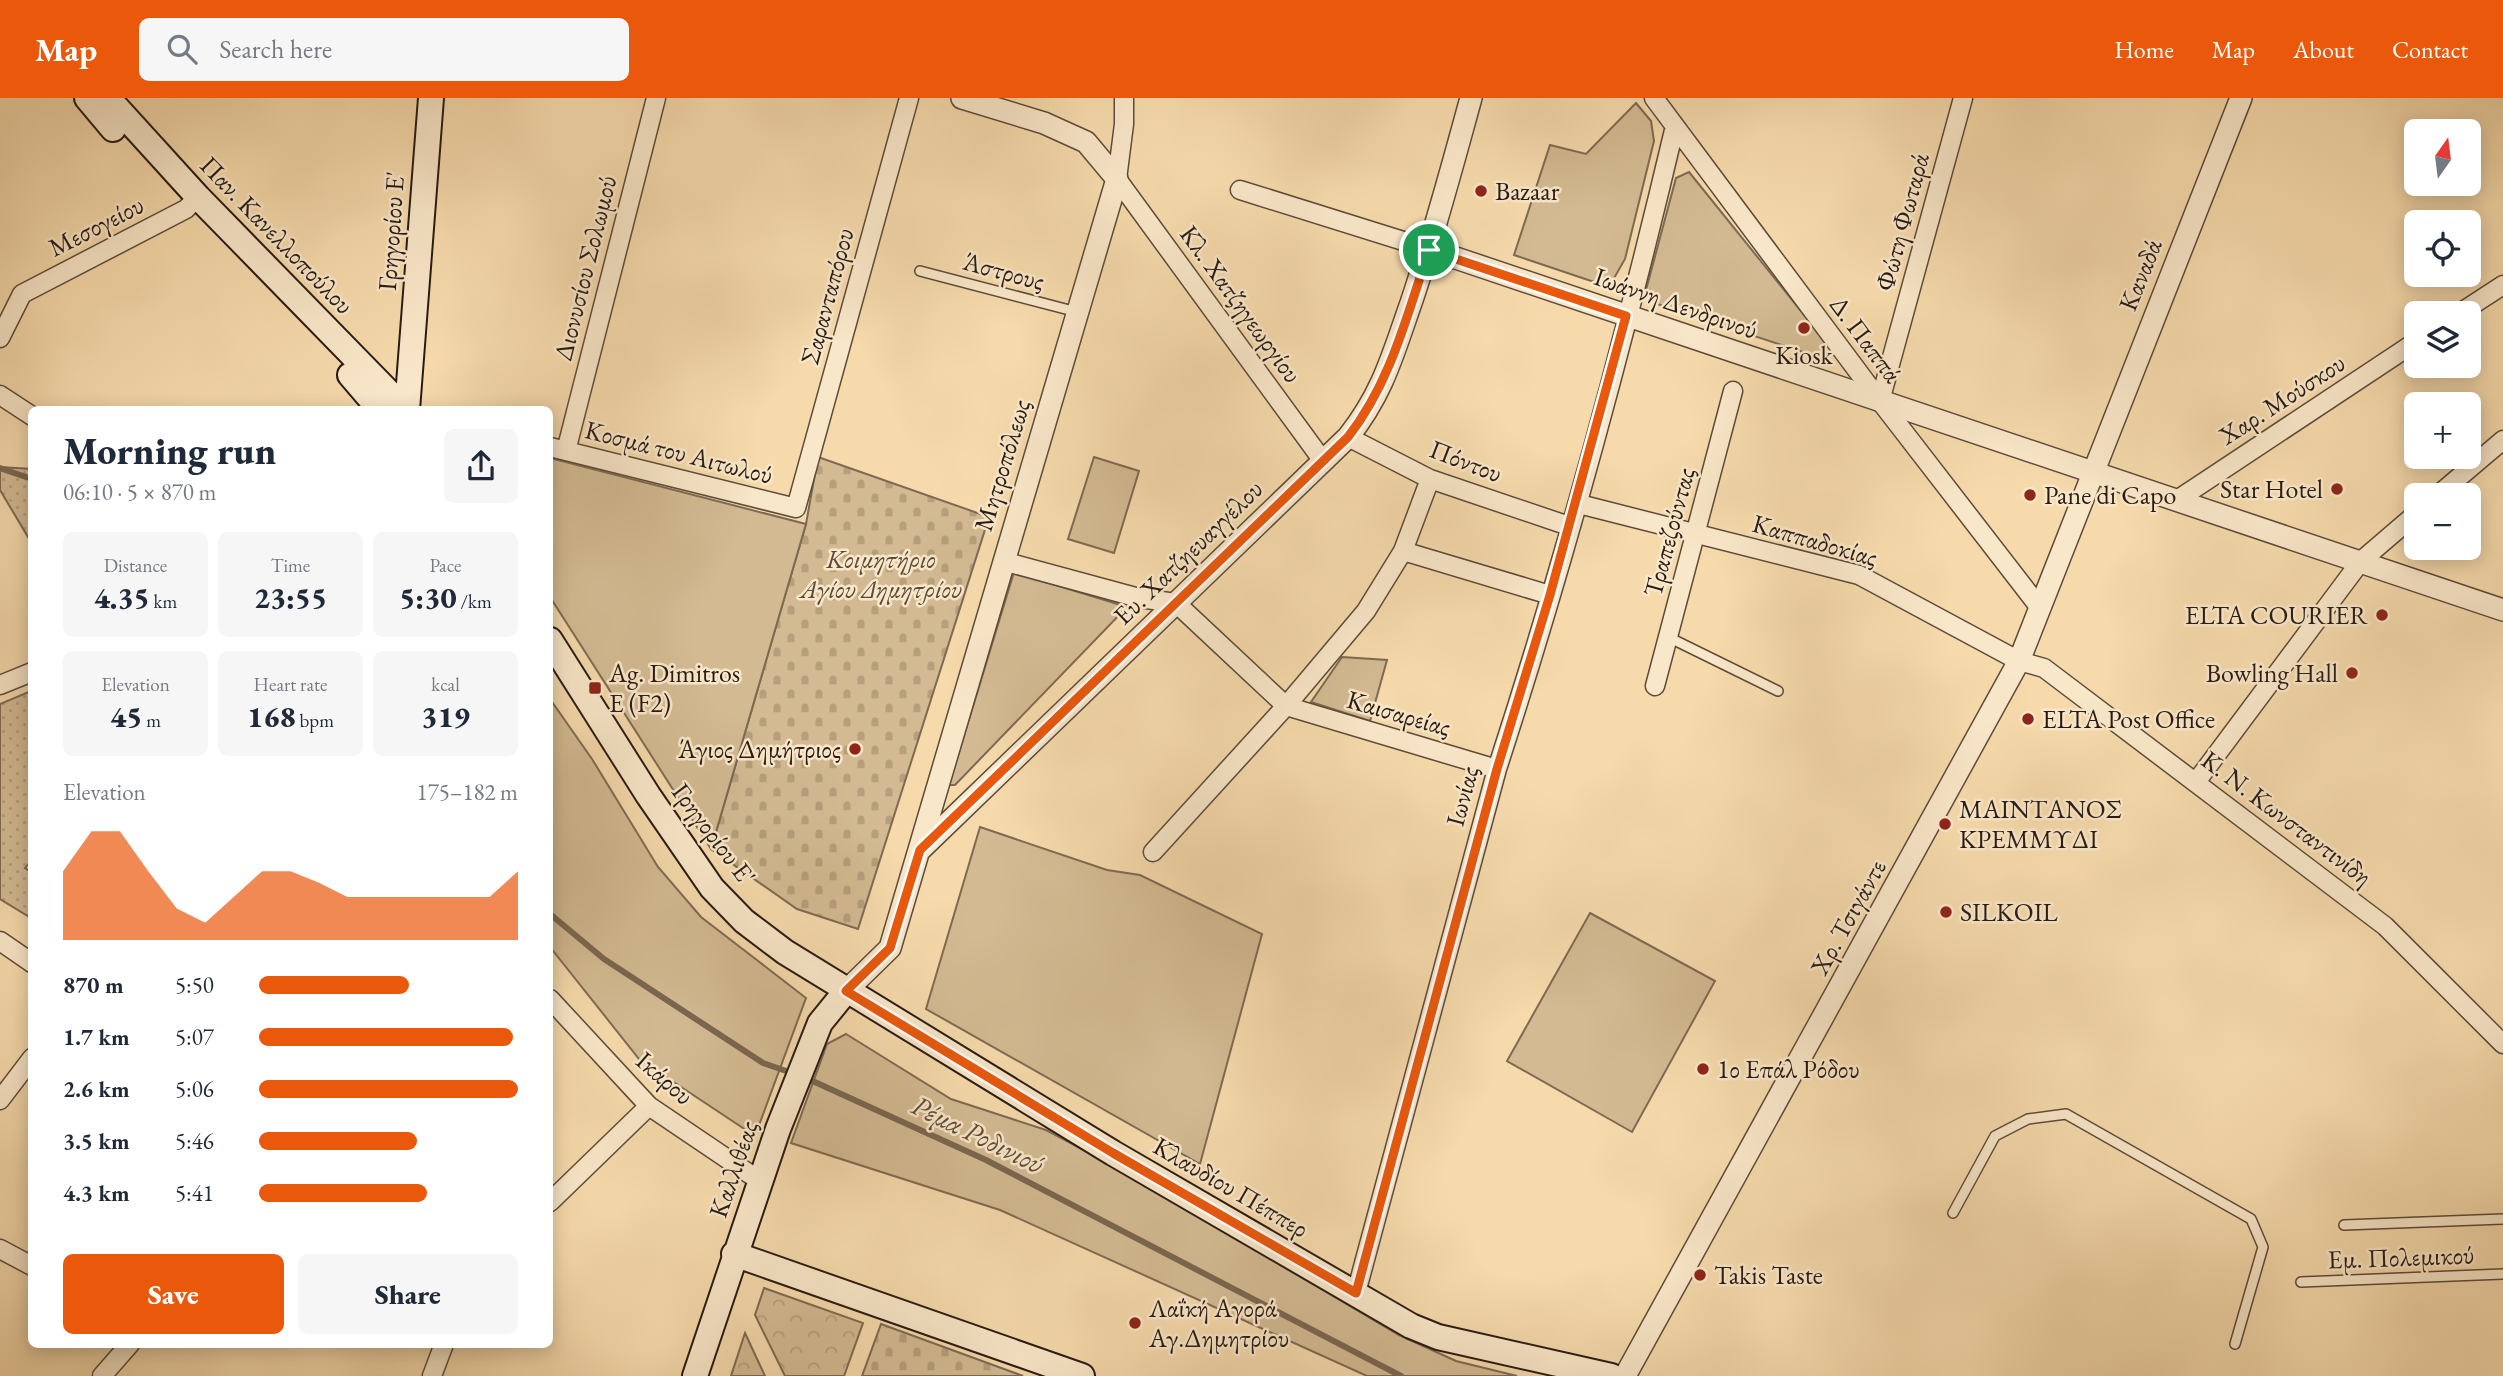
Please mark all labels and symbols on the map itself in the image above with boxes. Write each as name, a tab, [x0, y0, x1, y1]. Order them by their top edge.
north arrow	[2404, 119, 2482, 196]
street label: Παν. Κανελλοπούλου	[193, 149, 361, 321]
street label: Φώτη Φωταρά	[1867, 149, 1937, 295]
street label: Γρηγορίου Ε'	[370, 170, 412, 292]
street label: Διονυσίου Σολωμού	[546, 172, 624, 364]
place label: Bazaar	[1495, 174, 1560, 208]
marker: Bazaar	[1473, 183, 1489, 199]
street label: Μεσογείου	[43, 188, 149, 264]
street label: Κλ. Χατζηγεωργίου	[1172, 218, 1310, 390]
pin	[1399, 220, 1459, 280]
street label: Σαρανταπόρου	[792, 224, 862, 368]
street label: Καναδά	[2110, 234, 2170, 316]
street label: Άστρους	[959, 244, 1048, 298]
street label: Ιωάννη Δενδρινού	[1590, 259, 1762, 347]
street label: Δ. Παππά	[1822, 288, 1910, 390]
marker: Kiosk	[1796, 320, 1812, 336]
place label: Kiosk	[1775, 338, 1834, 372]
street label: Χαρ. Μούσκου	[2212, 346, 2352, 453]
street label: Μητροπόλεως	[966, 395, 1038, 535]
street label: Κοσμά του Αιτωλού	[582, 412, 776, 492]
street label: Πόντου	[1425, 432, 1507, 490]
street label: Τραπεζούντας	[1635, 464, 1703, 600]
street label: Ευ. Χατζηευαγγέλου	[1106, 472, 1270, 632]
place label: Star Hotel	[2220, 472, 2323, 506]
place label: Pane di Capo	[2044, 478, 2176, 512]
marker: Star Hotel	[2329, 481, 2345, 497]
marker: Pane di Capo	[2022, 487, 2038, 503]
street label: Καππαδοκίας	[1748, 506, 1882, 574]
park label: Κοιμητήριο Αγίου Δημητρίου	[798, 542, 962, 606]
place label: ELTA COURIER	[2185, 598, 2368, 632]
marker: ELTA COURIER	[2374, 607, 2390, 623]
place label: Ag. Dimitros E (F2)	[608, 656, 740, 720]
place label: Bowling Hall	[2206, 656, 2338, 690]
marker: Bowling Hall	[2344, 665, 2360, 681]
marker: Ag. Dimitros E (F2)	[587, 680, 603, 696]
street label: Καισαρείας	[1343, 682, 1455, 744]
place label: ELTA Post Office	[2042, 702, 2215, 736]
marker: ELTA Post Office	[2020, 711, 2036, 727]
place label: Άγιος Δημήτριος	[677, 732, 841, 766]
marker: Άγιος Δημήτριος	[847, 741, 863, 757]
street label: Κ. Ν. Κωνσταντινίδη	[2195, 743, 2379, 893]
street label: Ιωνίας	[1438, 762, 1486, 830]
street label: Γρηγορίου Ε'	[664, 776, 764, 892]
place label: ΜΑΙΝΤΑΝΟΣ ΚΡΕΜΜΥΔΙ	[1959, 792, 2122, 856]
marker: ΜΑΙΝΤΑΝΟΣ ΚΡΕΜΜΥΔΙ	[1937, 816, 1953, 832]
street label: Χρ. Τσιγάντε	[1802, 853, 1894, 982]
place label: SILKOIL	[1960, 895, 2058, 929]
marker: SILKOIL	[1938, 904, 1954, 920]
street label: Ικάρου	[629, 1044, 701, 1112]
place label: 1ο Επάλ Ρόδου	[1717, 1052, 1860, 1086]
marker: 1ο Επάλ Ρόδου	[1695, 1061, 1711, 1077]
water label: Ρέμα Ροδινιού	[906, 1087, 1050, 1181]
street label: Καλλιθέας	[701, 1116, 765, 1222]
street label: Κλαυδίου Πέππερ	[1147, 1129, 1315, 1245]
street label: Εμ. Πολεμικού	[2327, 1237, 2475, 1277]
place label: Takis Taste	[1714, 1258, 1823, 1292]
marker: Takis Taste	[1692, 1267, 1708, 1283]
place label: Λαΐκή Αγορά Αγ.Δημητρίου	[1148, 1291, 1289, 1355]
marker: Λαΐκή Αγορά Αγ.Δημητρίου	[1127, 1315, 1143, 1331]

